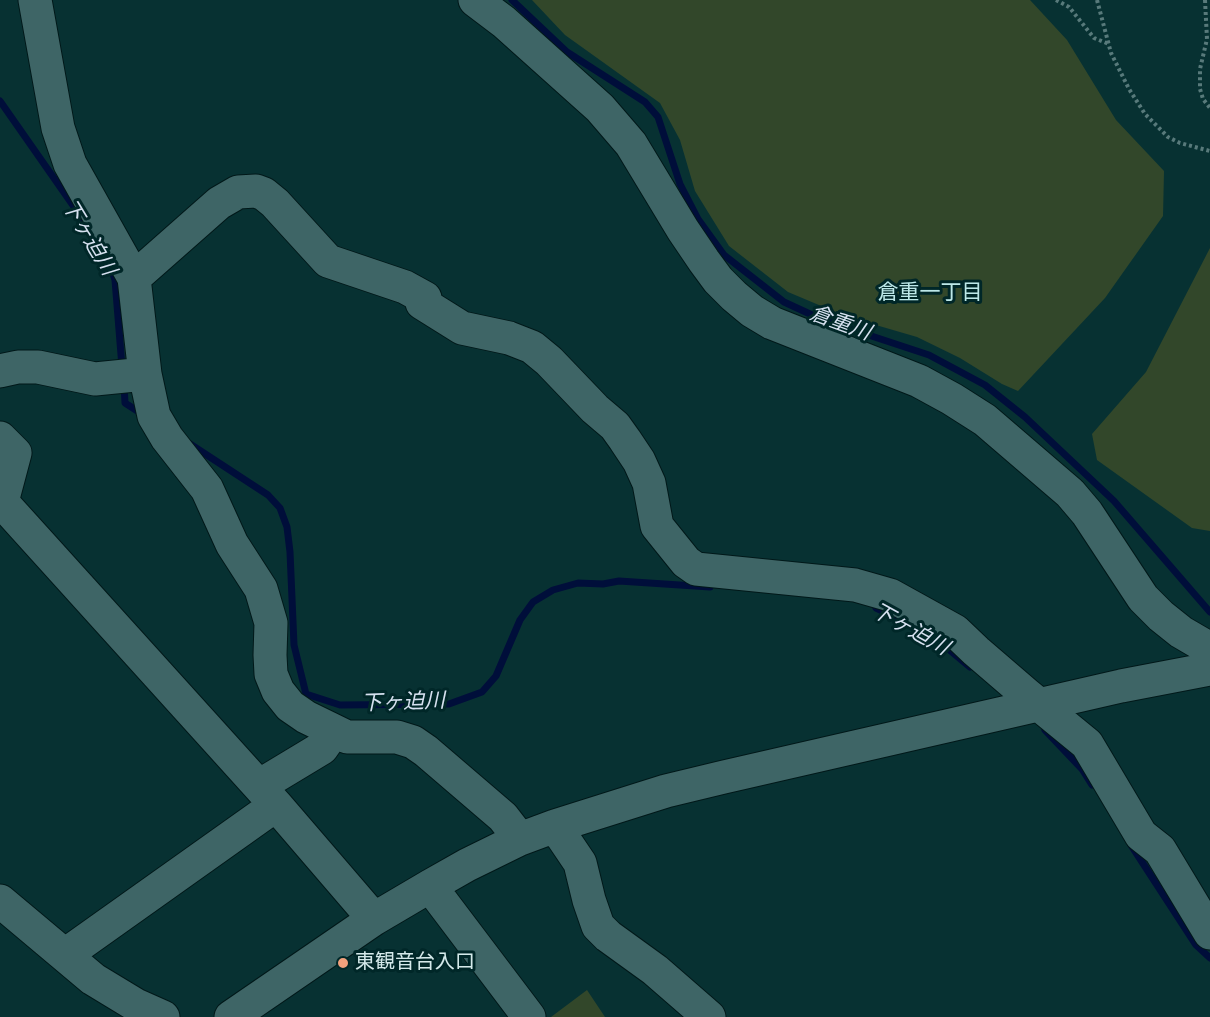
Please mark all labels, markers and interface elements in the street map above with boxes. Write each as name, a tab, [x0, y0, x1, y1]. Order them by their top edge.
water label: 下ヶ迫川	[56, 196, 120, 280]
district label: 倉重一丁目	[878, 281, 982, 307]
water label: 倉重川	[806, 301, 874, 347]
water label: 下ヶ迫川	[867, 599, 953, 661]
water label: 下ヶ迫川	[361, 689, 445, 717]
place label: 東観音台入口	[355, 951, 475, 975]
marker: 東観音台入口	[336, 956, 350, 970]

